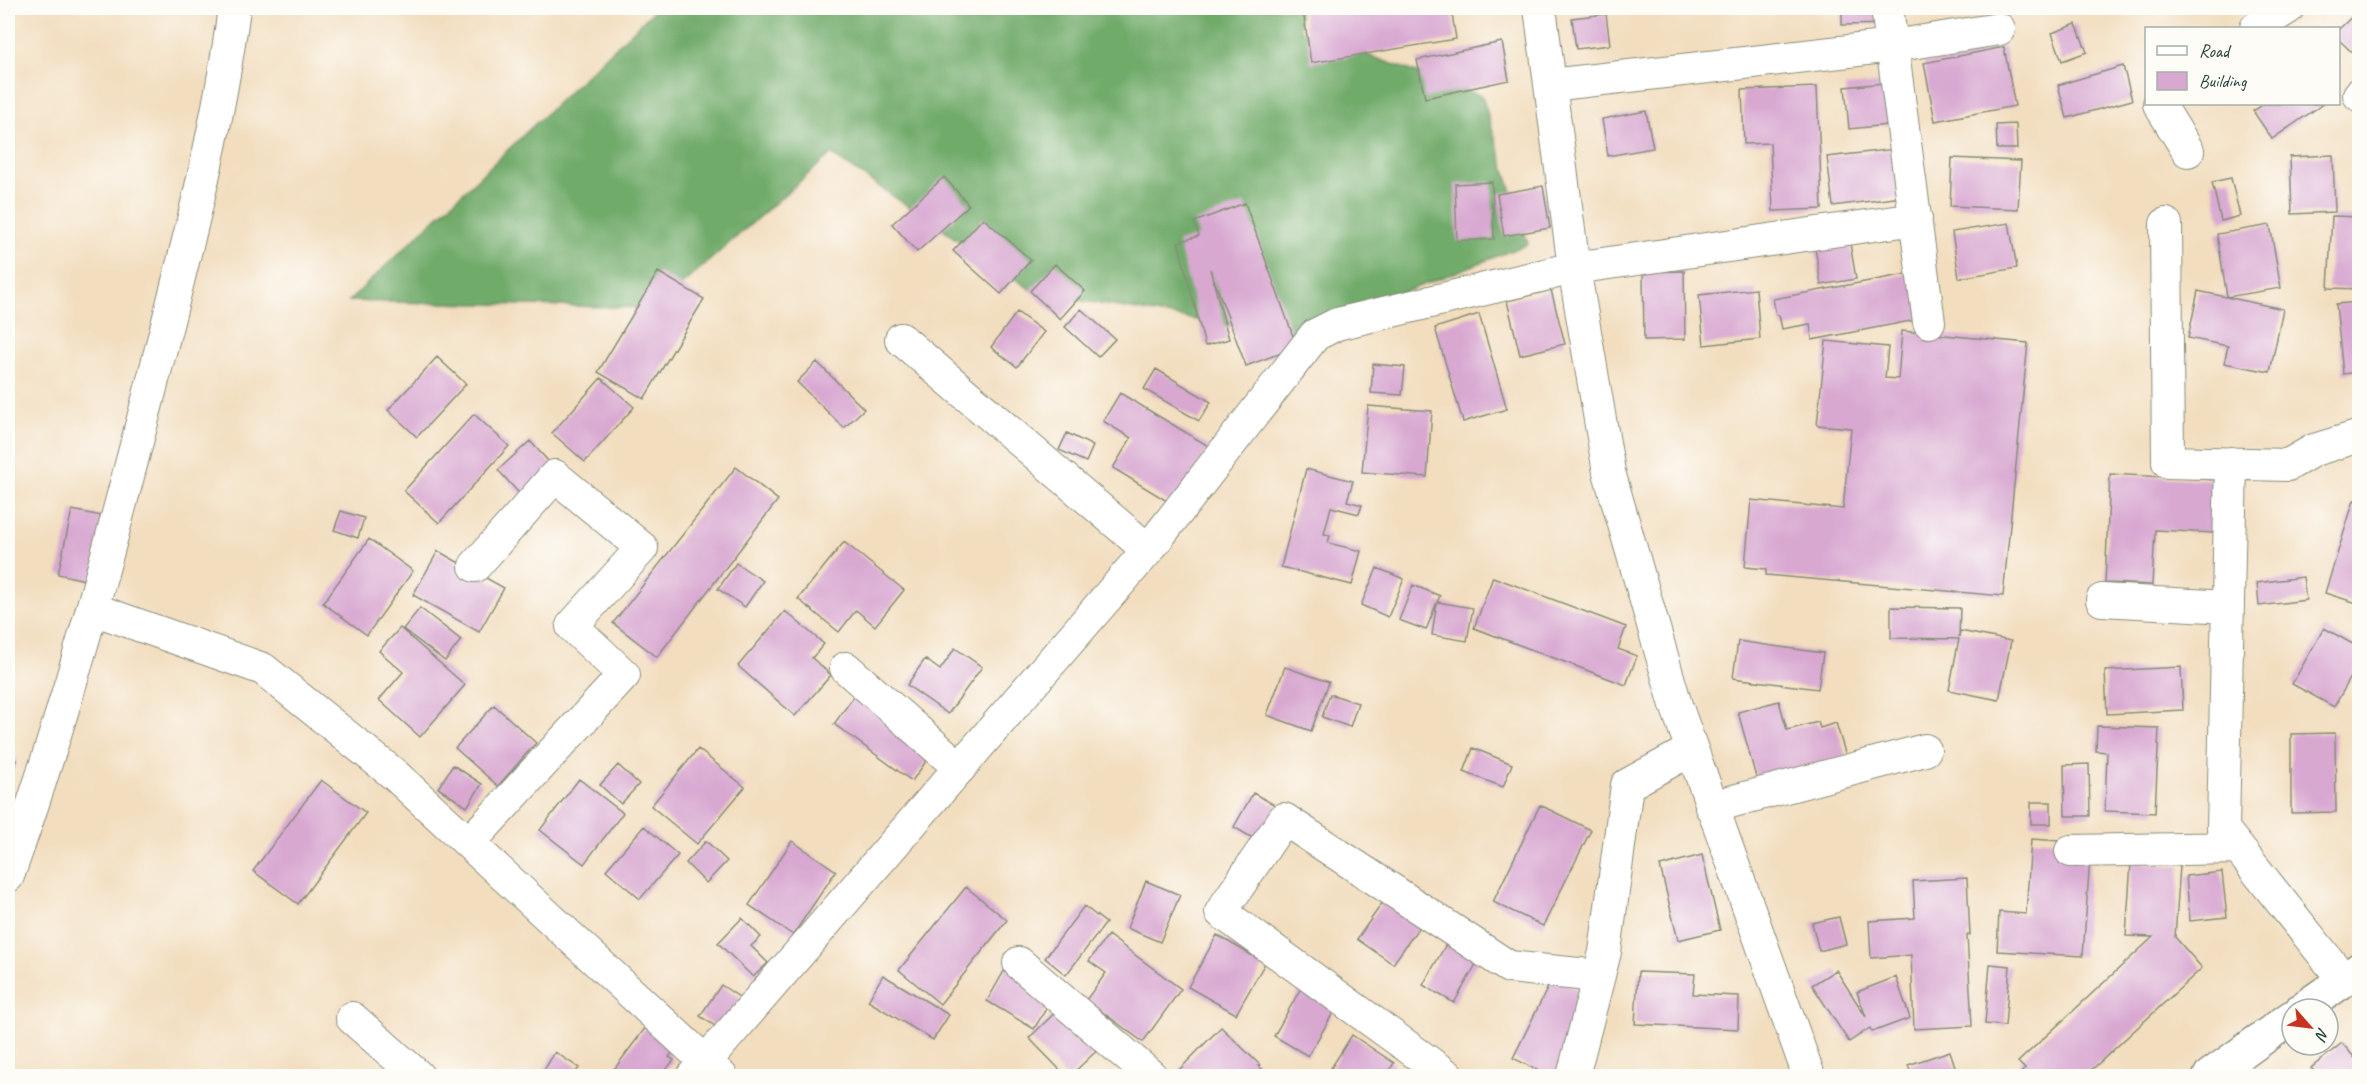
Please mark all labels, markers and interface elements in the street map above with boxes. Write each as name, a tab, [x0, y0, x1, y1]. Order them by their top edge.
legend	[2145, 27, 2340, 105]
text: Road	[2199, 40, 2232, 62]
text: Building	[2199, 70, 2248, 92]
north arrow	[2280, 997, 2340, 1057]
text: N	[2310, 1025, 2334, 1045]

